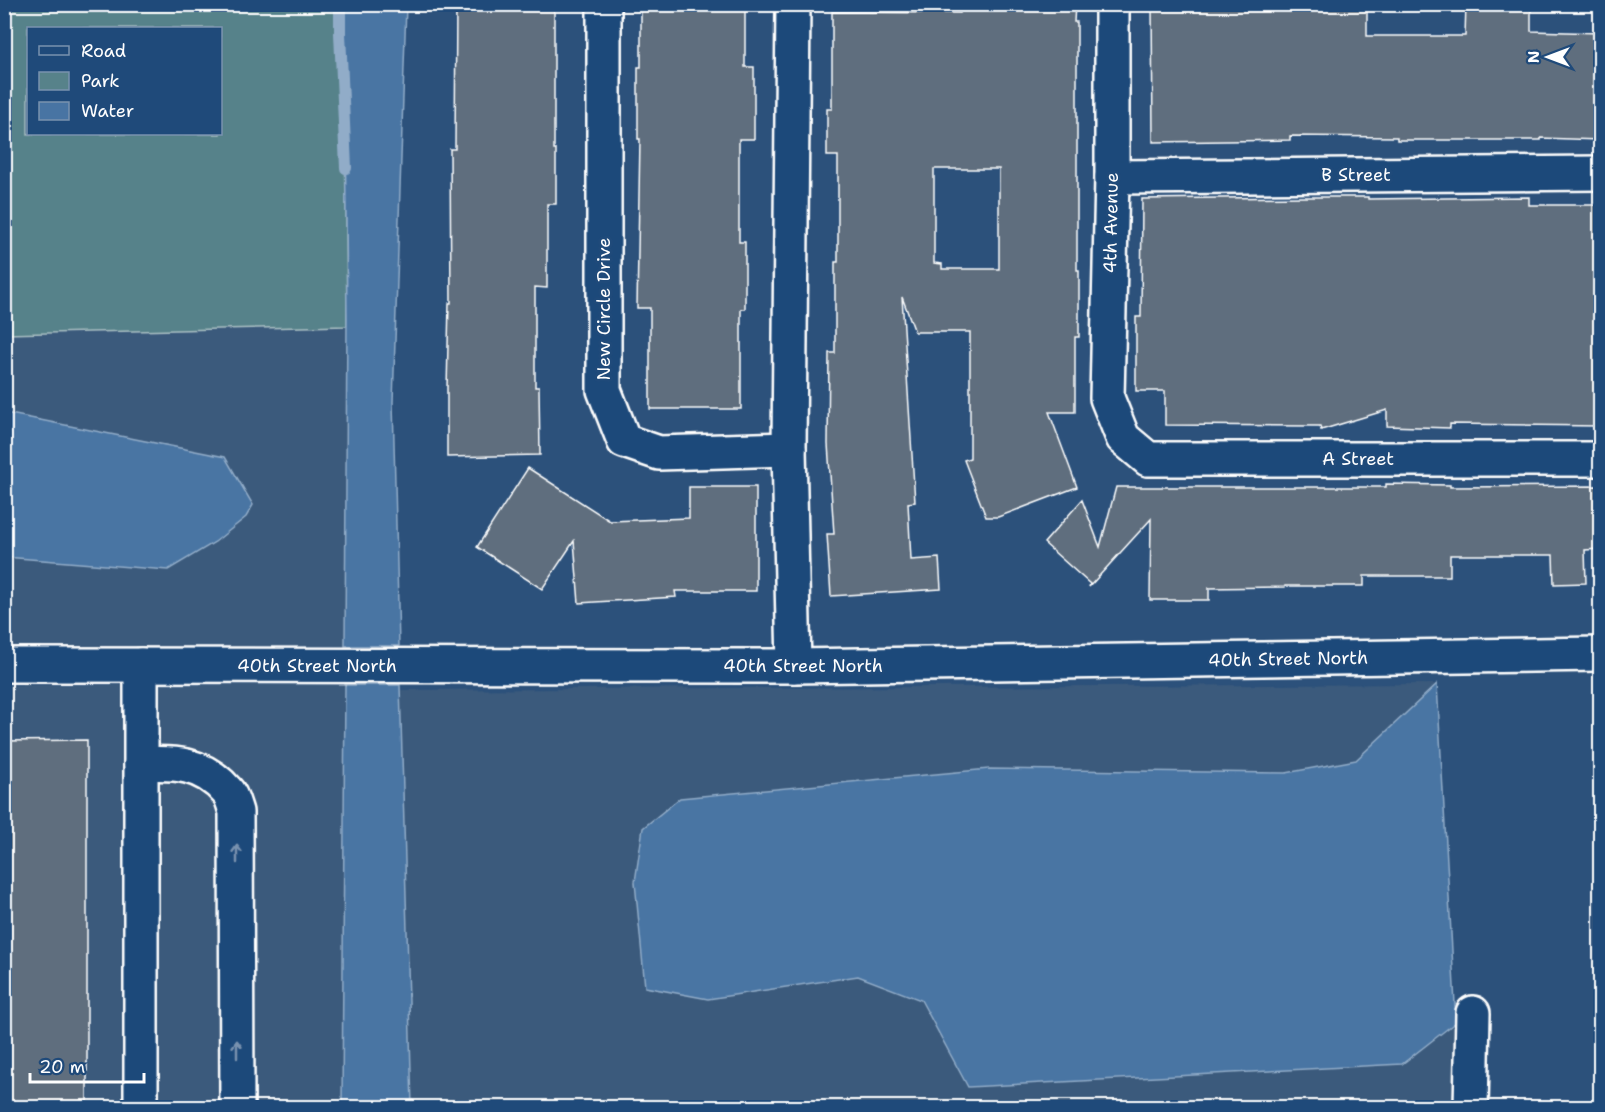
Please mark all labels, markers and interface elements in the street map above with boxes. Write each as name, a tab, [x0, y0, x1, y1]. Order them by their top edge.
legend	[27, 27, 222, 135]
north arrow	[1518, 27, 1578, 87]
text: Road	[81, 39, 126, 63]
text: N	[1523, 51, 1544, 63]
text: Park	[81, 69, 120, 93]
text: Water	[81, 99, 134, 123]
street label: B Street	[1321, 163, 1391, 187]
street label: 4th Avenue	[1098, 172, 1124, 274]
street label: New Circle Drive	[592, 238, 616, 380]
street label: A Street	[1322, 447, 1394, 471]
street label: 40th Street North	[1208, 646, 1368, 672]
street label: 40th Street North	[237, 654, 397, 678]
street label: 40th Street North	[723, 654, 883, 678]
one-way arrow	[231, 845, 243, 865]
one-way arrow	[231, 1040, 243, 1060]
scale bar	[30, 1046, 144, 1084]
text: 20 m	[39, 1055, 85, 1079]

